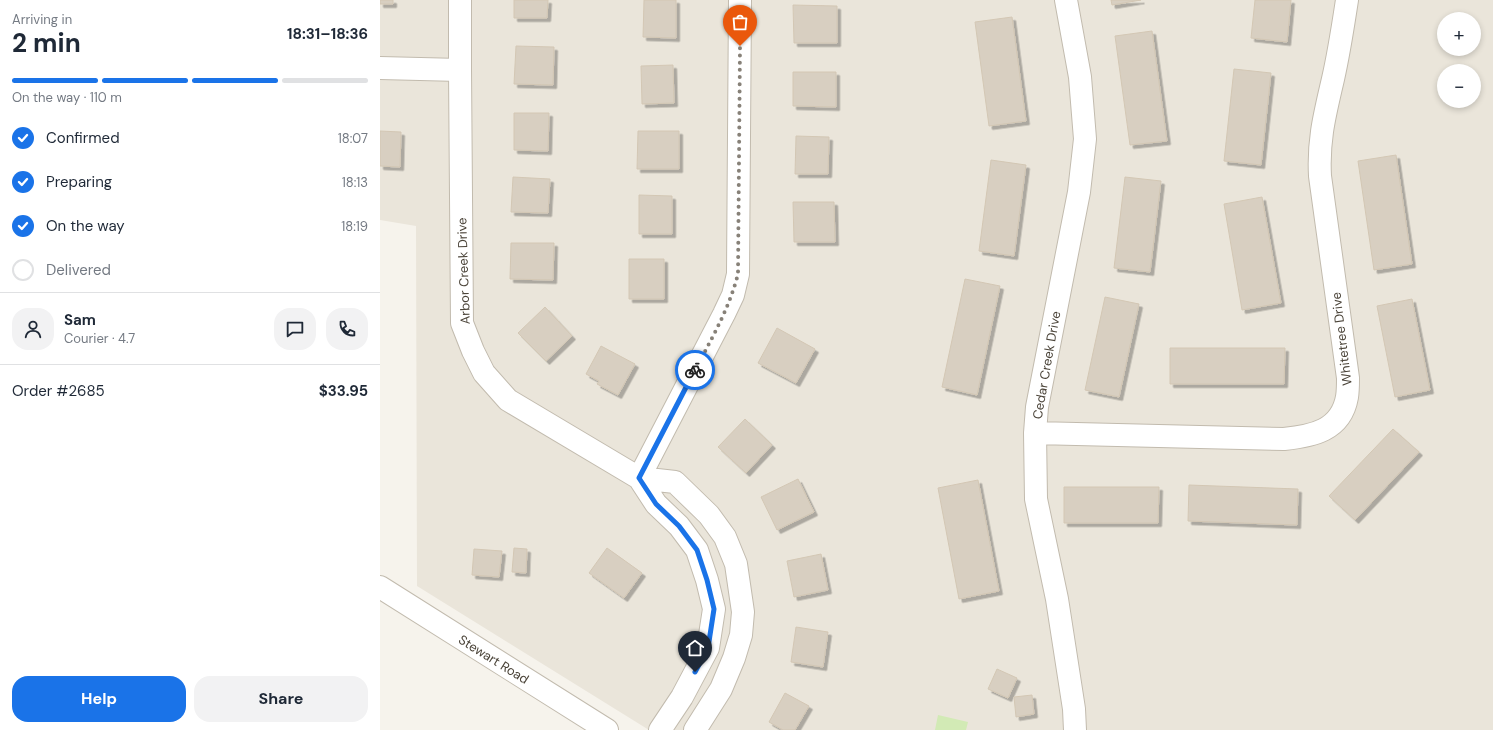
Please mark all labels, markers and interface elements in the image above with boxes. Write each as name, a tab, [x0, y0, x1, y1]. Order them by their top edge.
pin	[723, 5, 757, 46]
text: Arriving in	[12, 11, 72, 28]
icon: bag	[729, 11, 751, 33]
map controls	[1437, 12, 1481, 108]
button: +	[1437, 12, 1481, 56]
text: 18:31–18:36	[287, 24, 368, 44]
text: 2 min	[12, 26, 81, 60]
button: −	[1437, 64, 1481, 108]
text: On the way · 110 m	[12, 89, 122, 106]
icon: check	[12, 127, 34, 149]
text: Confirmed	[46, 128, 120, 148]
text: 18:07	[338, 130, 368, 147]
icon: check	[12, 171, 34, 193]
text: Preparing	[46, 172, 112, 192]
text: 18:13	[342, 174, 368, 191]
icon: check	[12, 215, 34, 237]
text: On the way	[46, 216, 125, 236]
street label: Arbor Creek Drive	[453, 217, 474, 325]
text: 18:19	[341, 218, 368, 235]
text: Delivered	[46, 260, 111, 280]
street label: Whitetree Drive	[1327, 291, 1356, 387]
button: person	[12, 308, 54, 350]
button: chat	[274, 308, 316, 350]
button: phone	[326, 308, 368, 350]
text: Sam	[64, 310, 96, 330]
street label: Cedar Creek Drive	[1029, 310, 1064, 421]
text: Courier · 4.7	[64, 330, 135, 347]
courier	[675, 350, 715, 390]
icon: bike	[684, 359, 706, 381]
text: Order #2685	[12, 381, 105, 401]
text: $33.95	[319, 381, 368, 401]
street label: Stewart Road	[455, 631, 532, 688]
pin	[678, 631, 712, 672]
icon: home	[684, 637, 706, 659]
button: Help	[12, 676, 186, 722]
button: Share	[194, 676, 368, 722]

